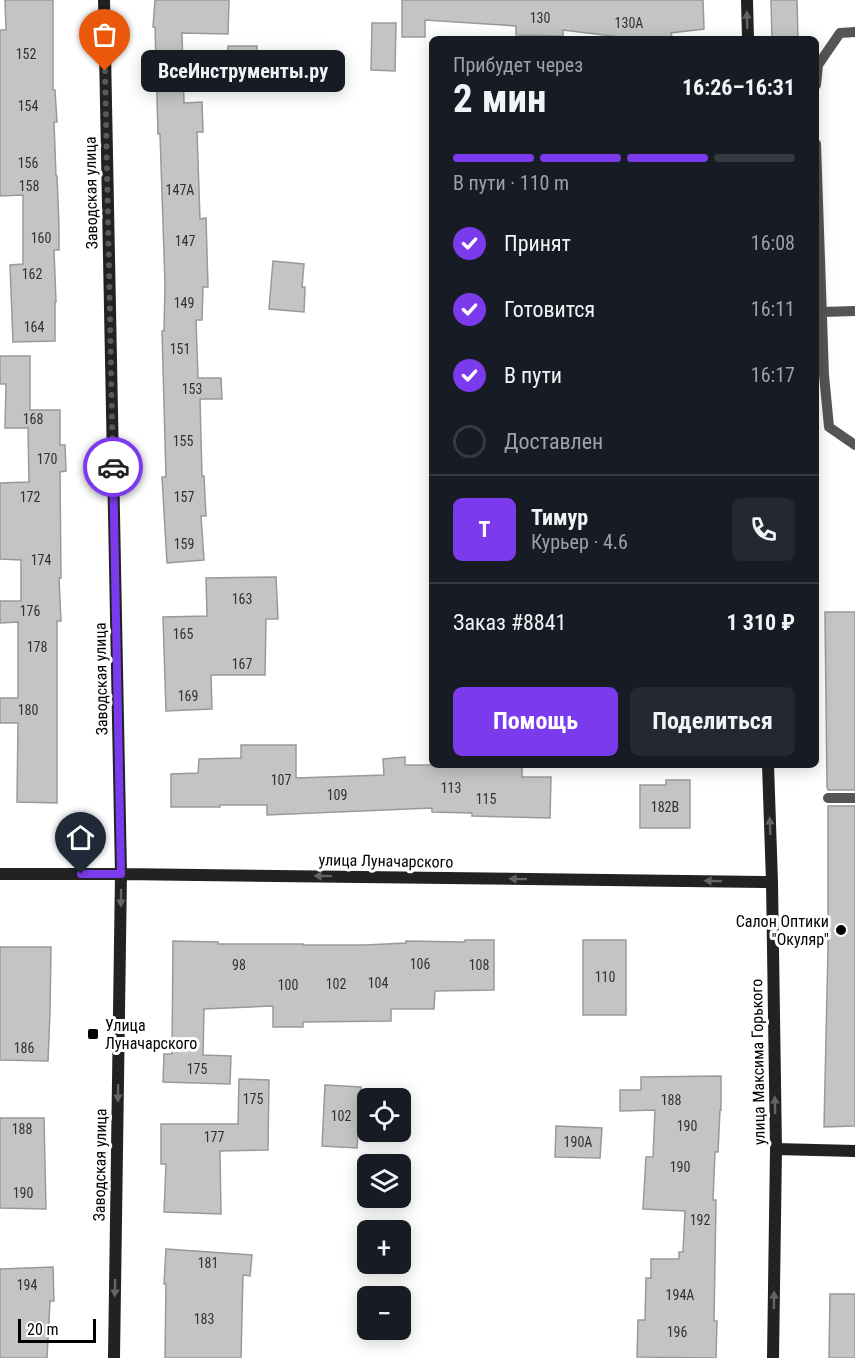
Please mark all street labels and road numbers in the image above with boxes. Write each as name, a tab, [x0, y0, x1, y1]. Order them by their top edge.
street label: Заводская улица	[81, 136, 101, 250]
street label: Заводская улица	[91, 622, 111, 736]
street label: улица Луначарского	[318, 850, 454, 872]
street label: улица Максима Горького	[747, 979, 769, 1145]
street label: Заводская улица	[90, 1108, 110, 1222]

